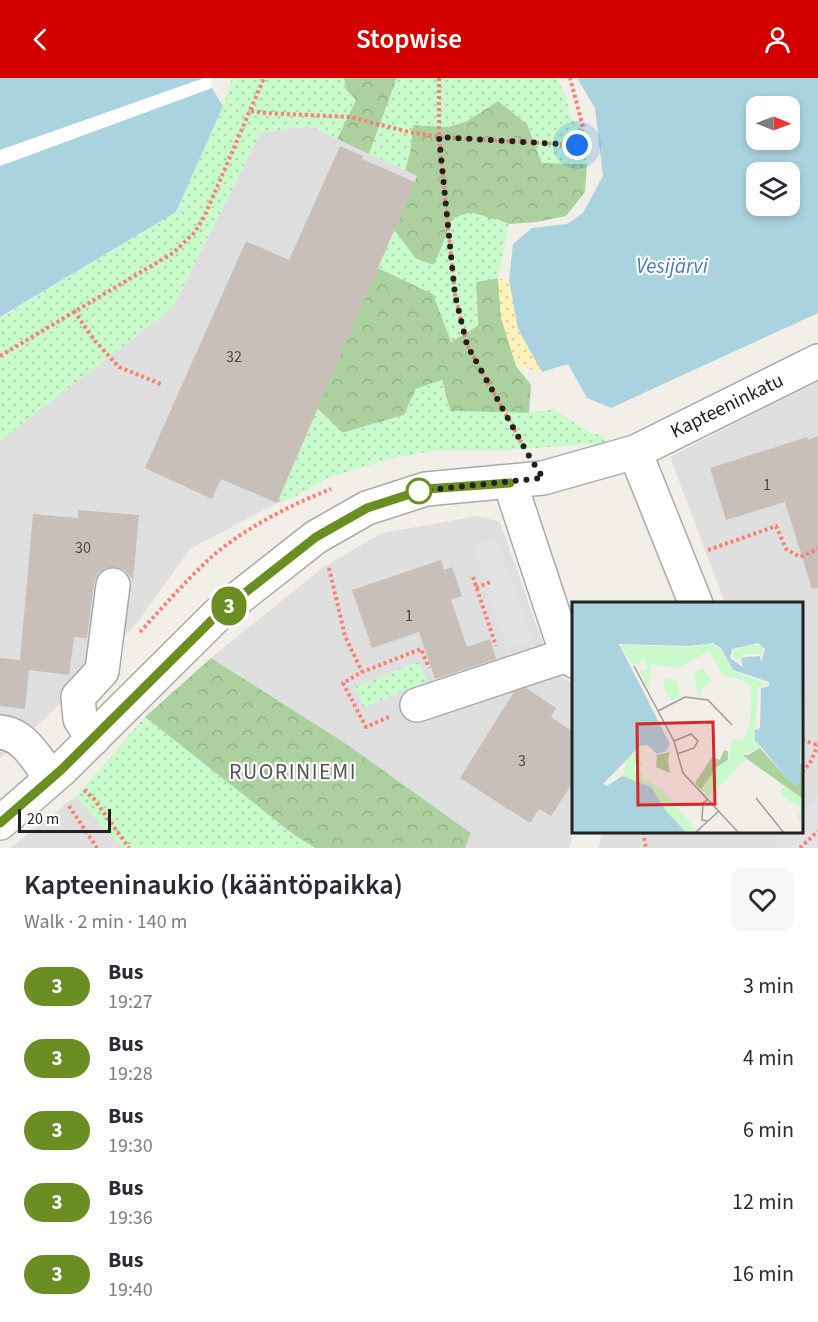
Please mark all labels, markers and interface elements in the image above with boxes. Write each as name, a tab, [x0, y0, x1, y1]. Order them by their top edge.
text: Stopwise	[356, 20, 462, 59]
icon: back	[24, 23, 57, 56]
icon: person	[761, 23, 794, 56]
north arrow	[746, 96, 800, 150]
map controls	[746, 96, 800, 216]
your location	[562, 130, 592, 160]
button: layers	[746, 162, 800, 216]
water label: Vesijärvi	[636, 251, 709, 281]
house number: 32	[226, 346, 242, 368]
street label: Kapteeninkatu	[666, 367, 788, 445]
house number: 1	[763, 474, 771, 496]
unlabelled marker	[406, 478, 432, 504]
house number: 30	[75, 537, 91, 559]
line badge: 3	[210, 586, 248, 626]
text: 3	[223, 591, 235, 621]
inset map	[572, 602, 803, 833]
house number: 1	[405, 605, 413, 627]
house number: 3	[518, 750, 526, 772]
district label: RUORINIEMI	[229, 756, 357, 788]
scale bar	[18, 806, 111, 834]
text: 20 m	[27, 808, 59, 830]
text: Kapteeninaukio (kääntöpaikka)	[24, 865, 403, 905]
button: heart	[731, 868, 794, 931]
text: Walk · 2 min · 140 m	[24, 908, 187, 936]
text: Bus	[108, 956, 144, 988]
text: 3 min	[743, 970, 794, 1002]
text: 3	[51, 971, 63, 1001]
text: 19:27	[108, 988, 153, 1016]
text: Bus	[108, 1028, 144, 1060]
text: 4 min	[743, 1042, 794, 1074]
text: 3	[51, 1043, 63, 1073]
text: 19:28	[108, 1060, 153, 1088]
text: Bus	[108, 1100, 144, 1132]
text: 6 min	[743, 1114, 794, 1146]
text: 3	[51, 1115, 63, 1145]
text: 19:30	[108, 1132, 153, 1160]
text: Bus	[108, 1172, 144, 1204]
text: 12 min	[732, 1186, 794, 1218]
text: 3	[51, 1187, 63, 1217]
text: 19:36	[108, 1204, 153, 1232]
text: Bus	[108, 1244, 144, 1276]
text: 16 min	[732, 1258, 794, 1290]
text: 3	[51, 1259, 63, 1289]
text: 19:40	[108, 1276, 153, 1304]

